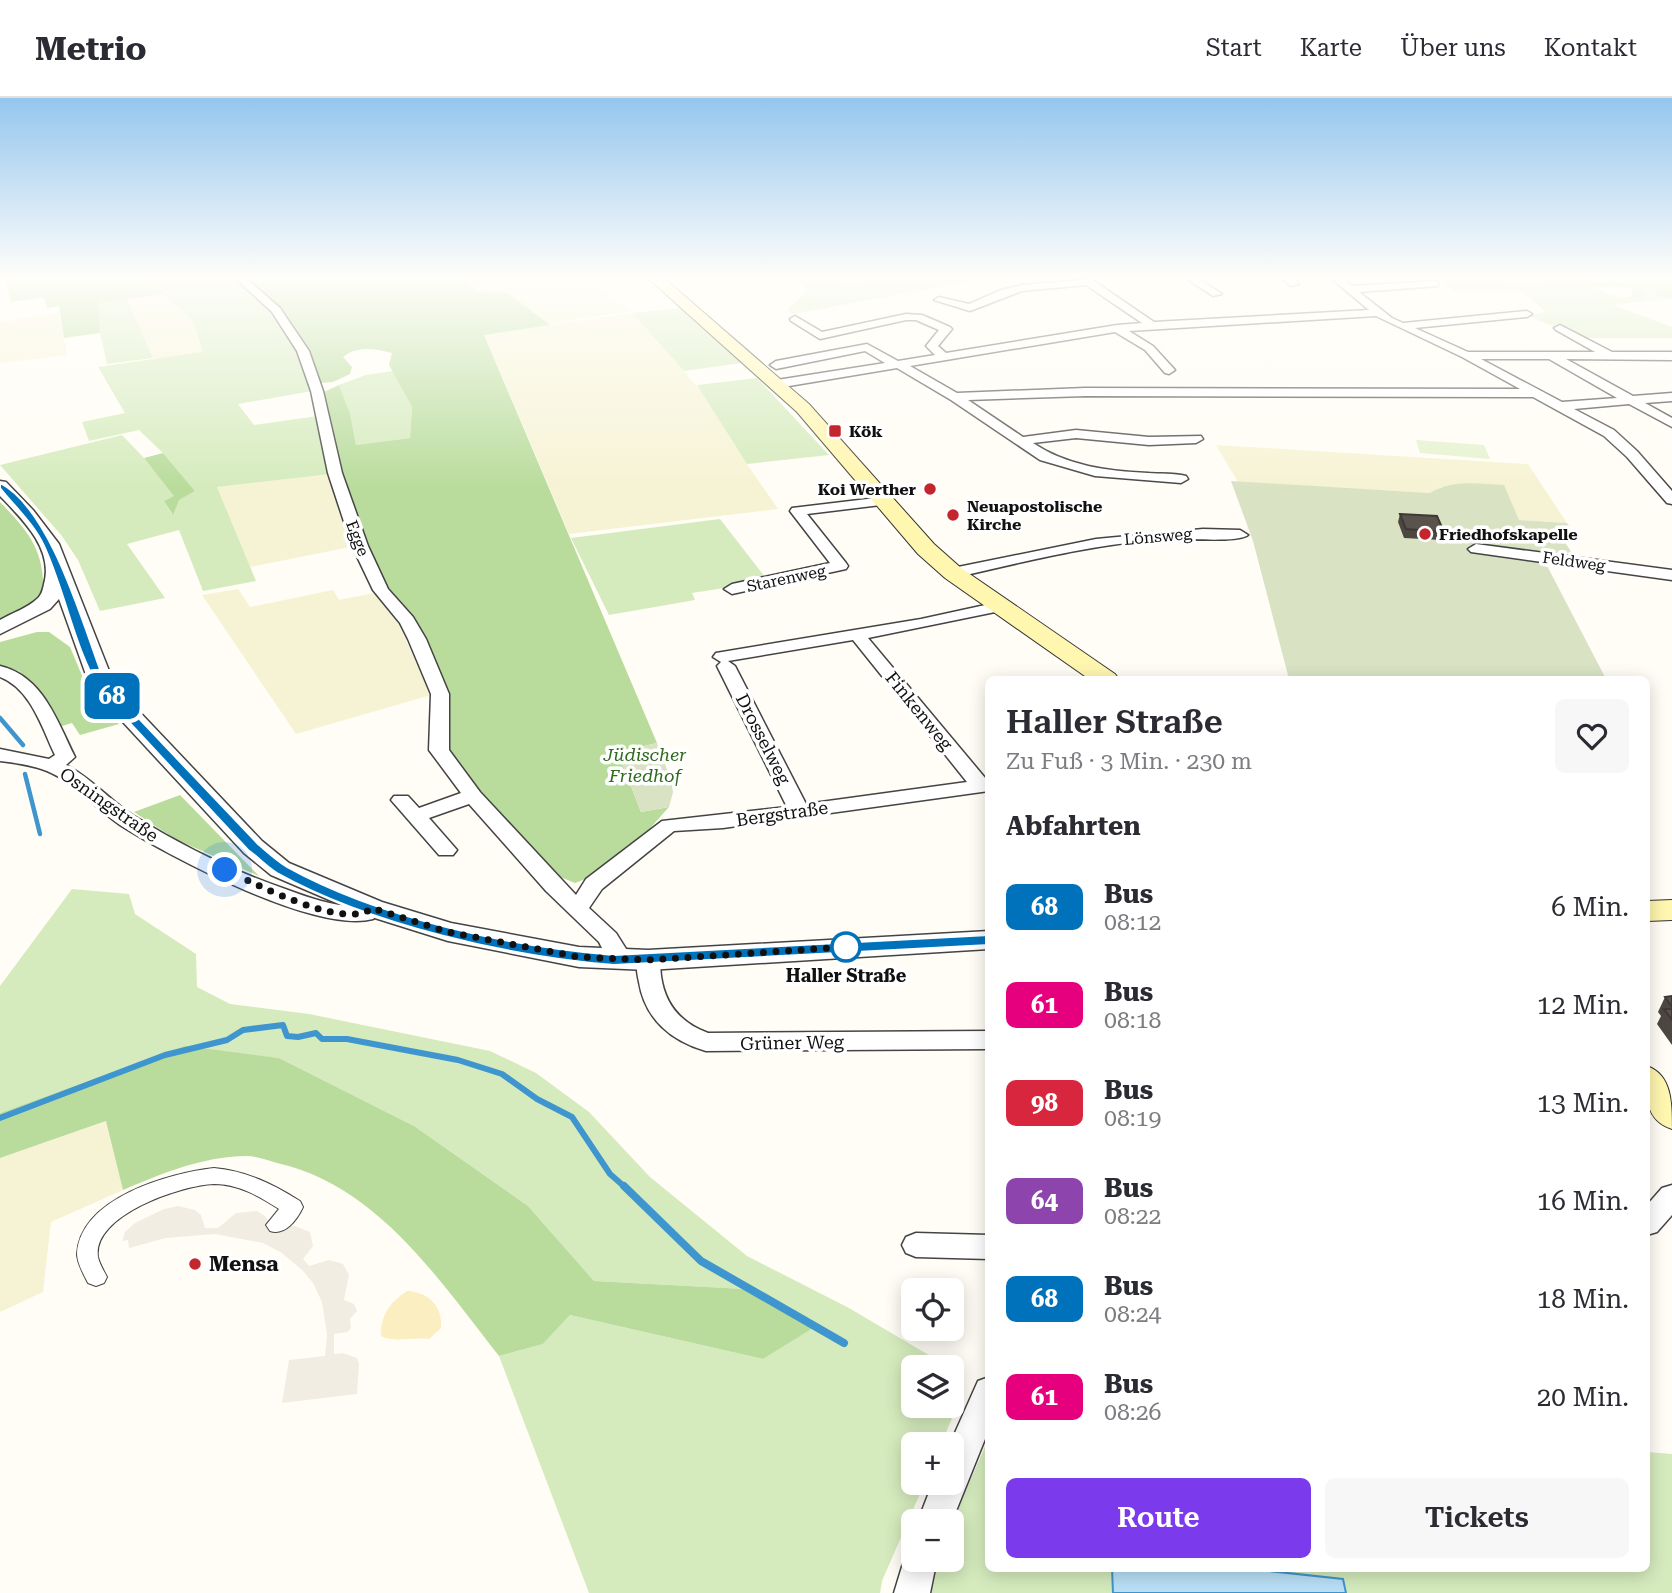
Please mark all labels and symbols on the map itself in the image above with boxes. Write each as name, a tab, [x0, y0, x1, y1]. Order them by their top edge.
place label: Kök	[849, 422, 883, 441]
marker: Kök	[827, 423, 843, 439]
place label: Koi Werther	[818, 480, 916, 499]
marker: Koi Werther	[922, 481, 938, 497]
place label: Neuapostolische Kirche	[967, 497, 1102, 534]
marker: Neuapostolische Kirche	[945, 507, 961, 523]
street label: Egge	[342, 518, 373, 559]
street label: Lönsweg	[1123, 524, 1194, 549]
place label: Friedhofskapelle	[1439, 525, 1578, 544]
marker: Friedhofskapelle	[1417, 526, 1433, 542]
street label: Feldweg	[1541, 548, 1608, 575]
street label: Starenweg	[745, 561, 828, 596]
street label: Finkenweg	[881, 667, 958, 755]
line badge: 68	[80, 673, 144, 719]
street label: Drosselweg	[732, 690, 796, 788]
park label: Jüdischer Friedhof	[602, 744, 687, 786]
street label: Osningstraße	[56, 763, 163, 846]
street label: Bergstraße	[735, 797, 829, 830]
your location	[207, 852, 242, 887]
marker: Haller Straße	[831, 932, 861, 962]
place label: Haller Straße	[786, 965, 907, 986]
street label: Grüner Weg	[740, 1031, 845, 1054]
place label: Mensa	[209, 1252, 279, 1276]
marker: Mensa	[187, 1256, 203, 1272]

